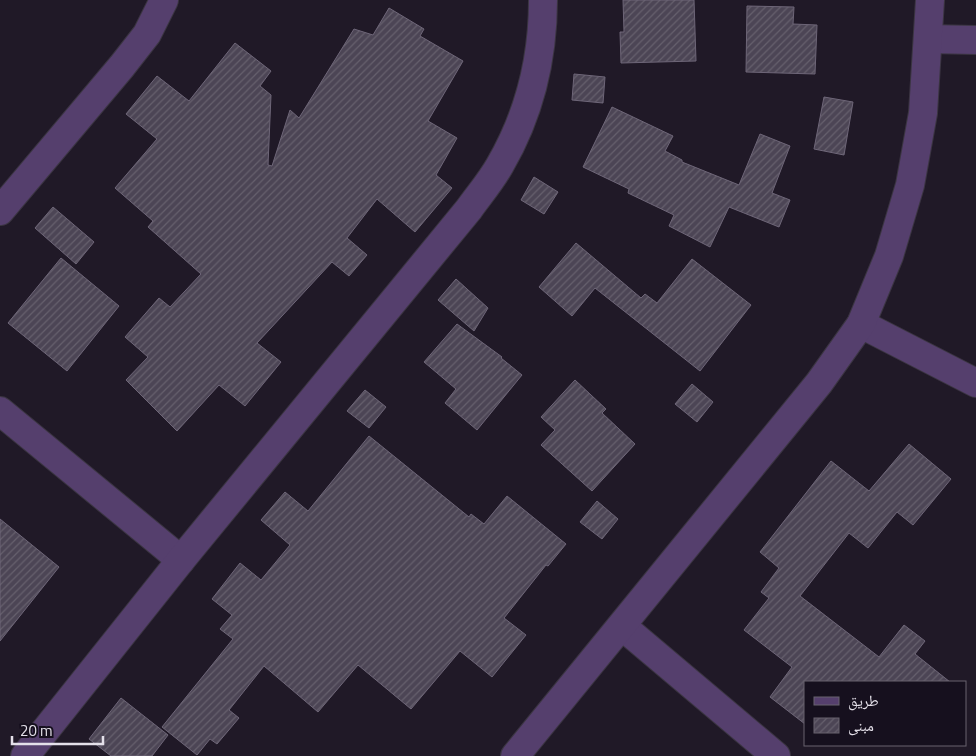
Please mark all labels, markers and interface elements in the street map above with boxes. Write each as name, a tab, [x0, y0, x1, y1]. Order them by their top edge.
legend	[804, 681, 966, 746]
text: طريق	[848, 689, 879, 712]
scale bar	[12, 714, 104, 746]
text: مبنى	[848, 714, 874, 737]
text: 20 m	[20, 719, 53, 742]

